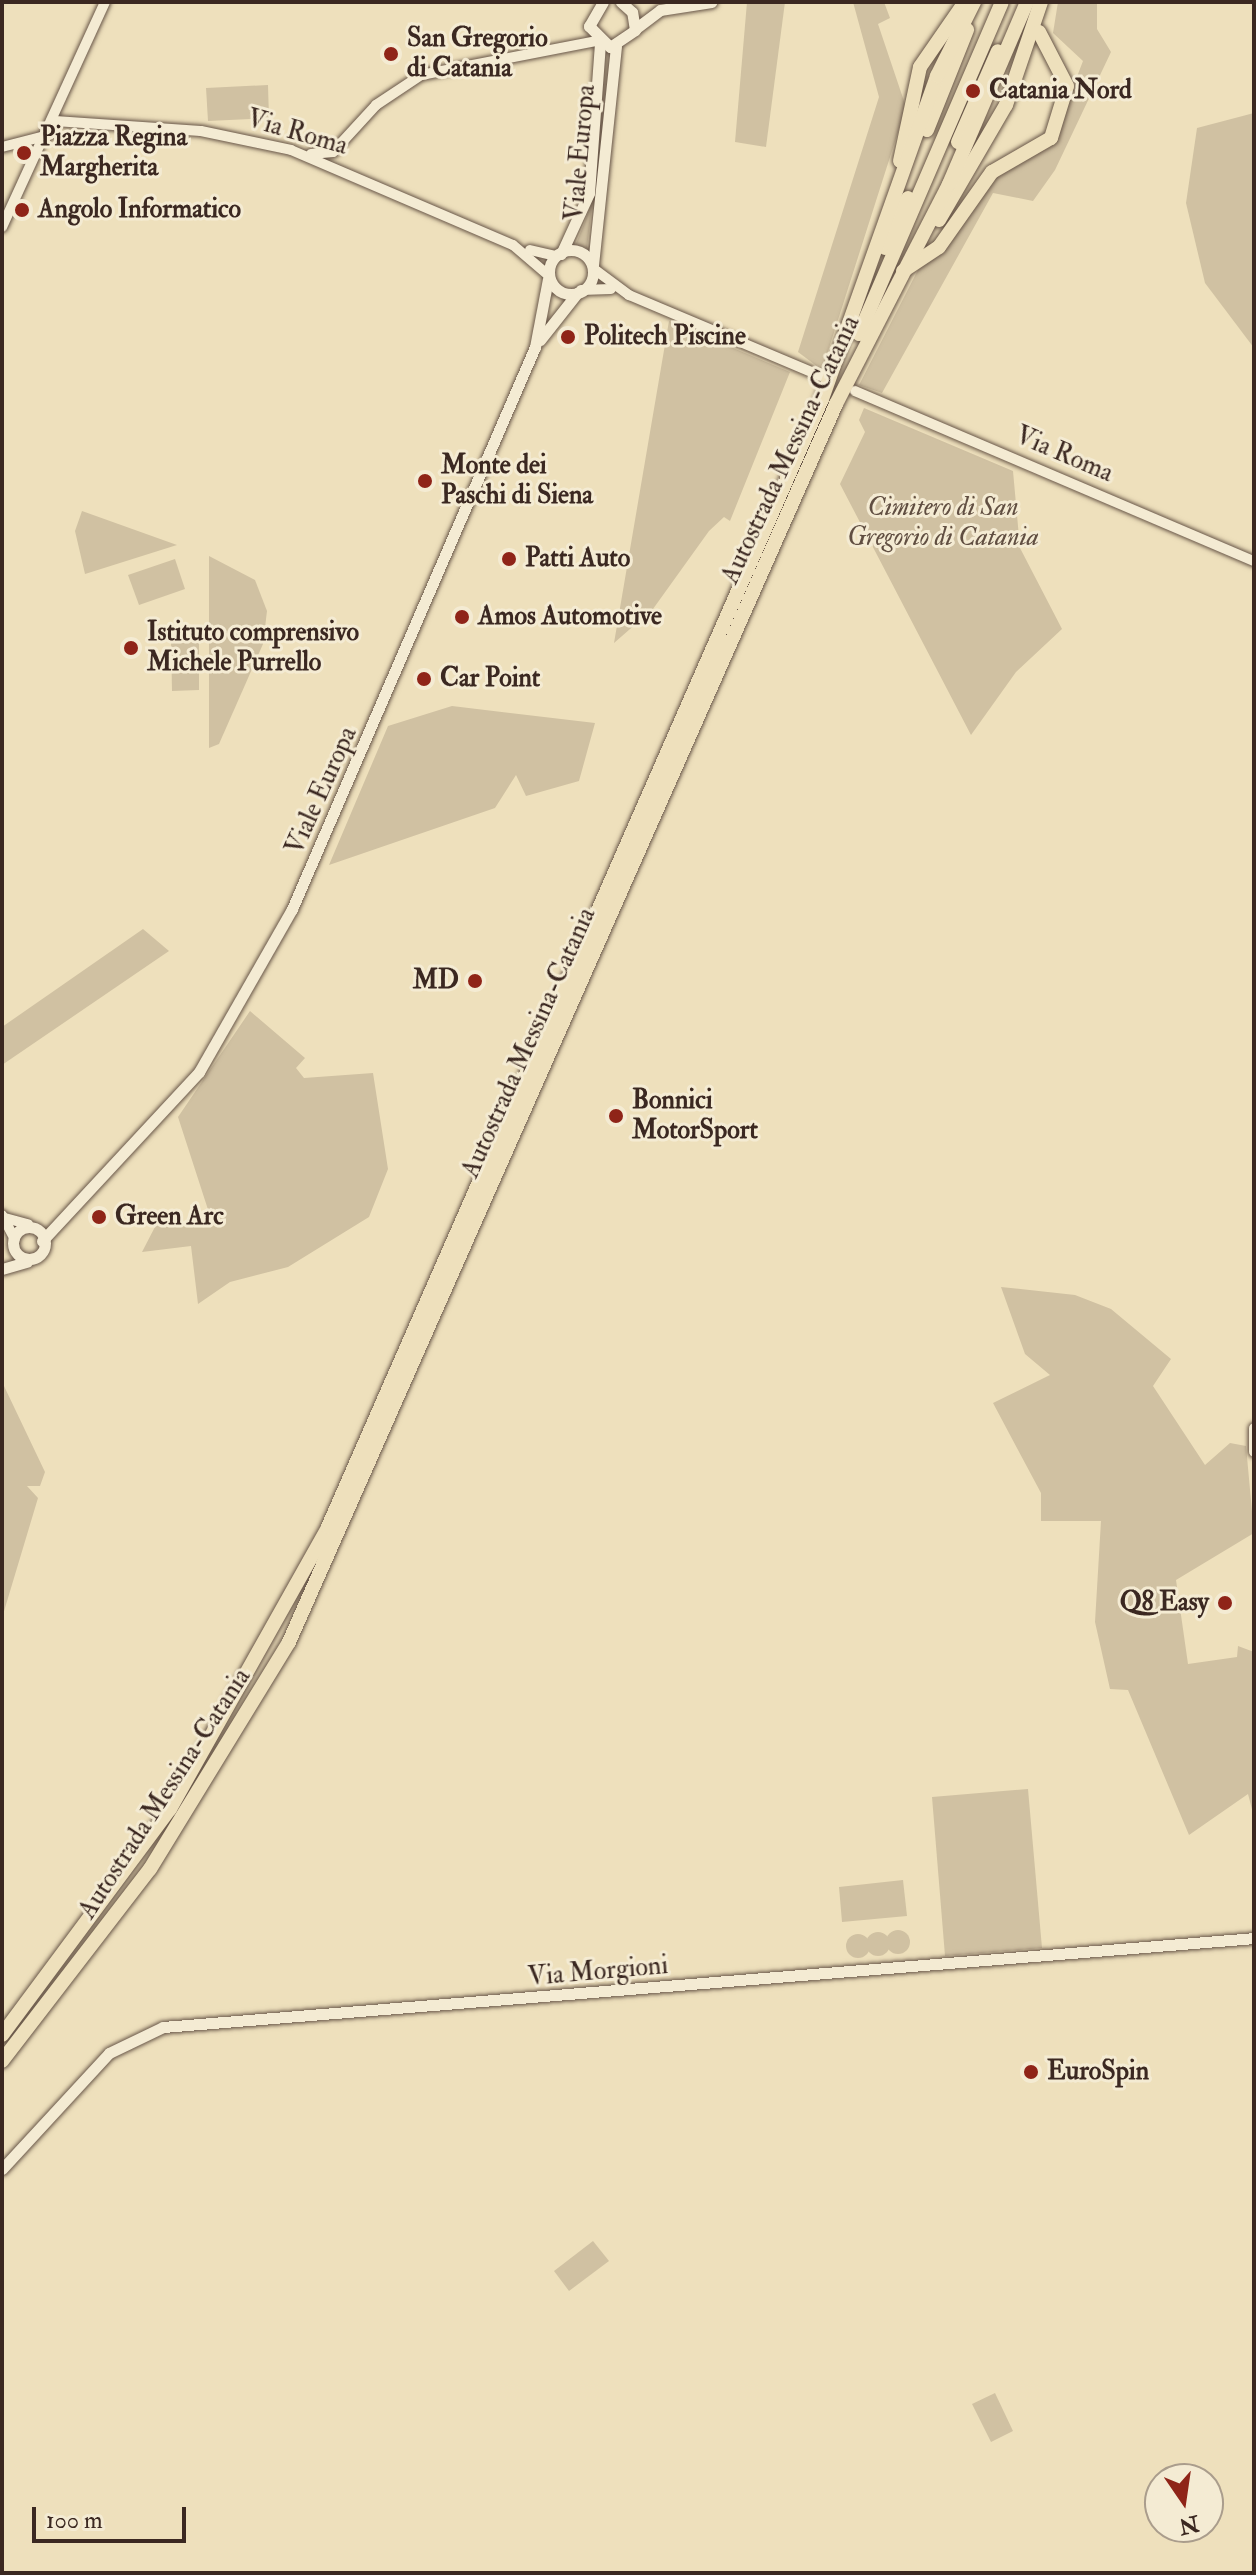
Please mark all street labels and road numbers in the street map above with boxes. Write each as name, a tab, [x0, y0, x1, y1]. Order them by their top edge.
street label: Viale Europa	[559, 83, 603, 223]
street label: Via Roma	[243, 104, 351, 162]
street label: Autostrada Messina-Catania	[715, 311, 867, 589]
street label: Via Roma	[1010, 420, 1118, 490]
street label: Viale Europa	[280, 722, 364, 860]
street label: Autostrada Messina-Catania	[455, 903, 603, 1183]
street label: Autostrada Messina-Catania	[72, 1663, 258, 1925]
street label: Via Morgioni	[527, 1950, 669, 1994]

